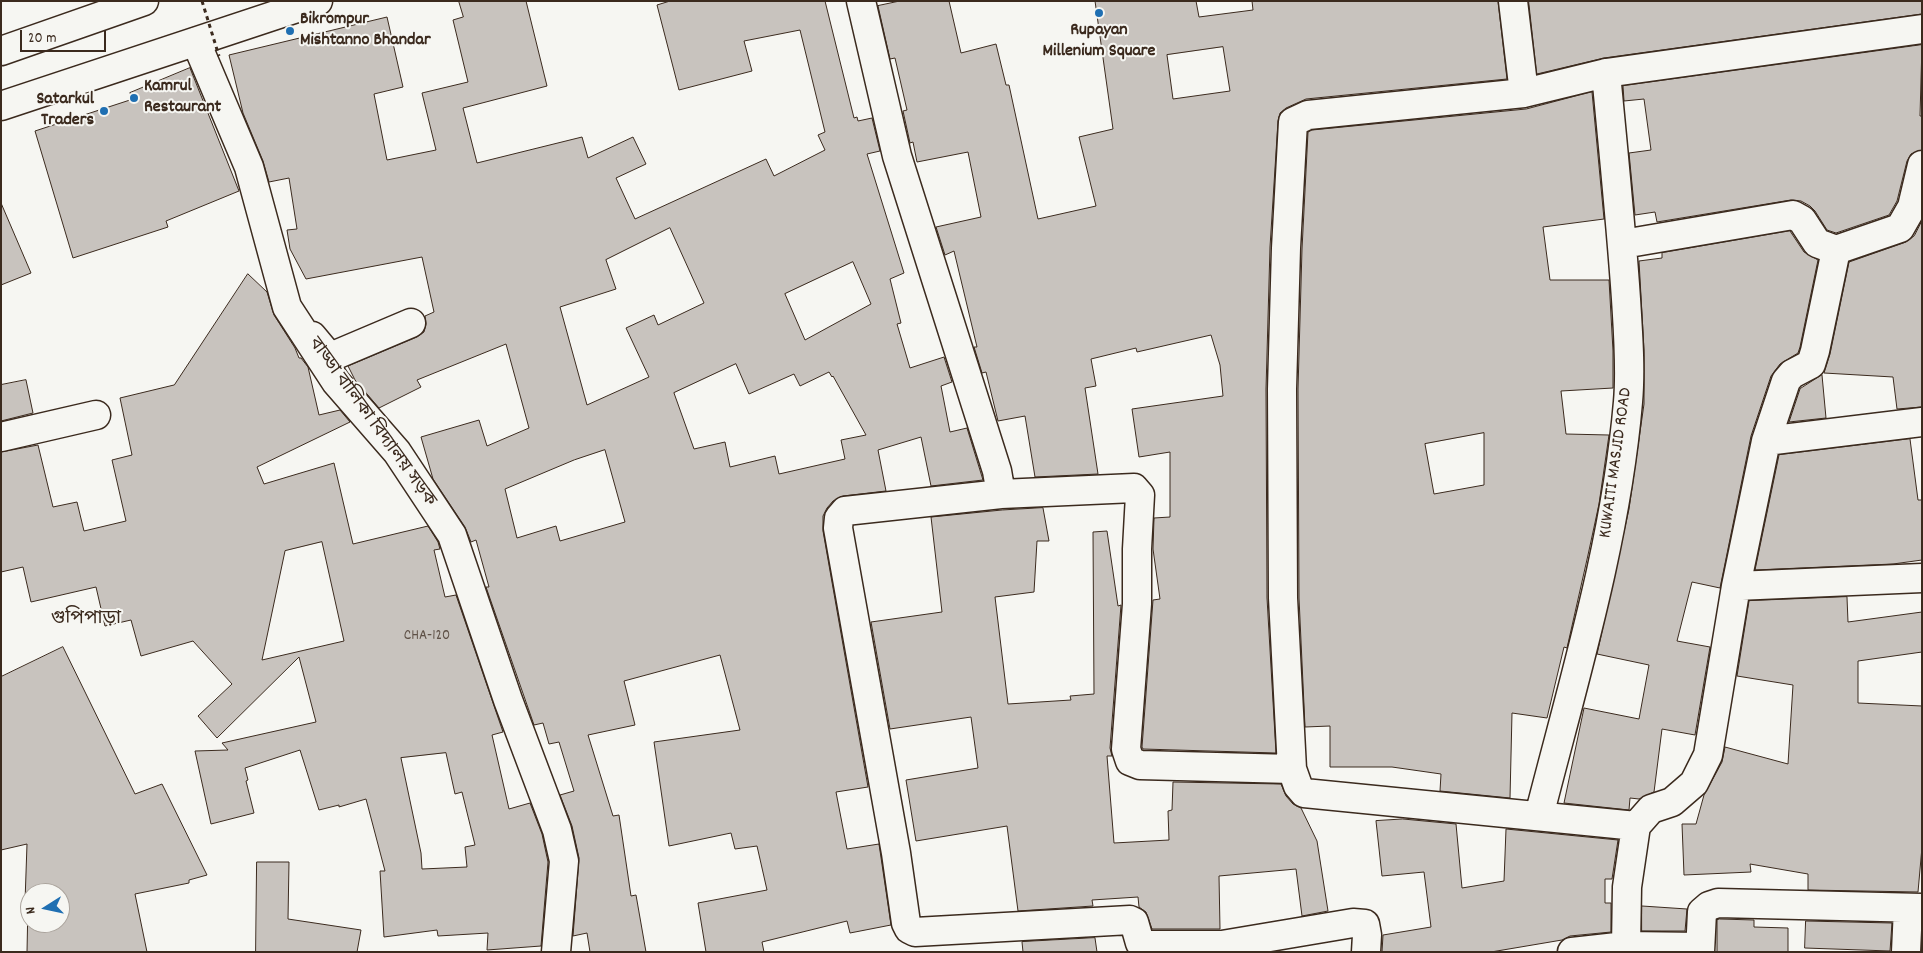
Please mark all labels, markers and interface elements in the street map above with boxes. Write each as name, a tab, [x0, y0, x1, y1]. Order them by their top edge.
marker: Rupayan Millenium Square	[1093, 7, 1105, 19]
place label: Bikrompur Mishtanno Bhandar	[300, 10, 431, 52]
scale bar	[22, 20, 109, 52]
place label: Rupayan Millenium Square	[1043, 21, 1155, 64]
marker: Bikrompur Mishtanno Bhandar	[284, 25, 296, 37]
text: 20 m	[28, 28, 56, 50]
place label: Kamrul Restaurant	[144, 77, 221, 120]
place label: Satarkul Traders	[36, 90, 94, 132]
marker: Kamrul Restaurant	[128, 92, 140, 104]
marker: Satarkul Traders	[98, 105, 110, 117]
street label: বাড্ডা বালিকা বিদ্যালয় সড়ক	[302, 334, 440, 512]
street label: KUWAITI MASJID ROAD	[1596, 386, 1638, 540]
district label: গুপিপাড়া	[51, 609, 121, 631]
house number: CHA-120	[404, 628, 450, 646]
north arrow	[20, 883, 70, 933]
text: N	[21, 905, 42, 916]

